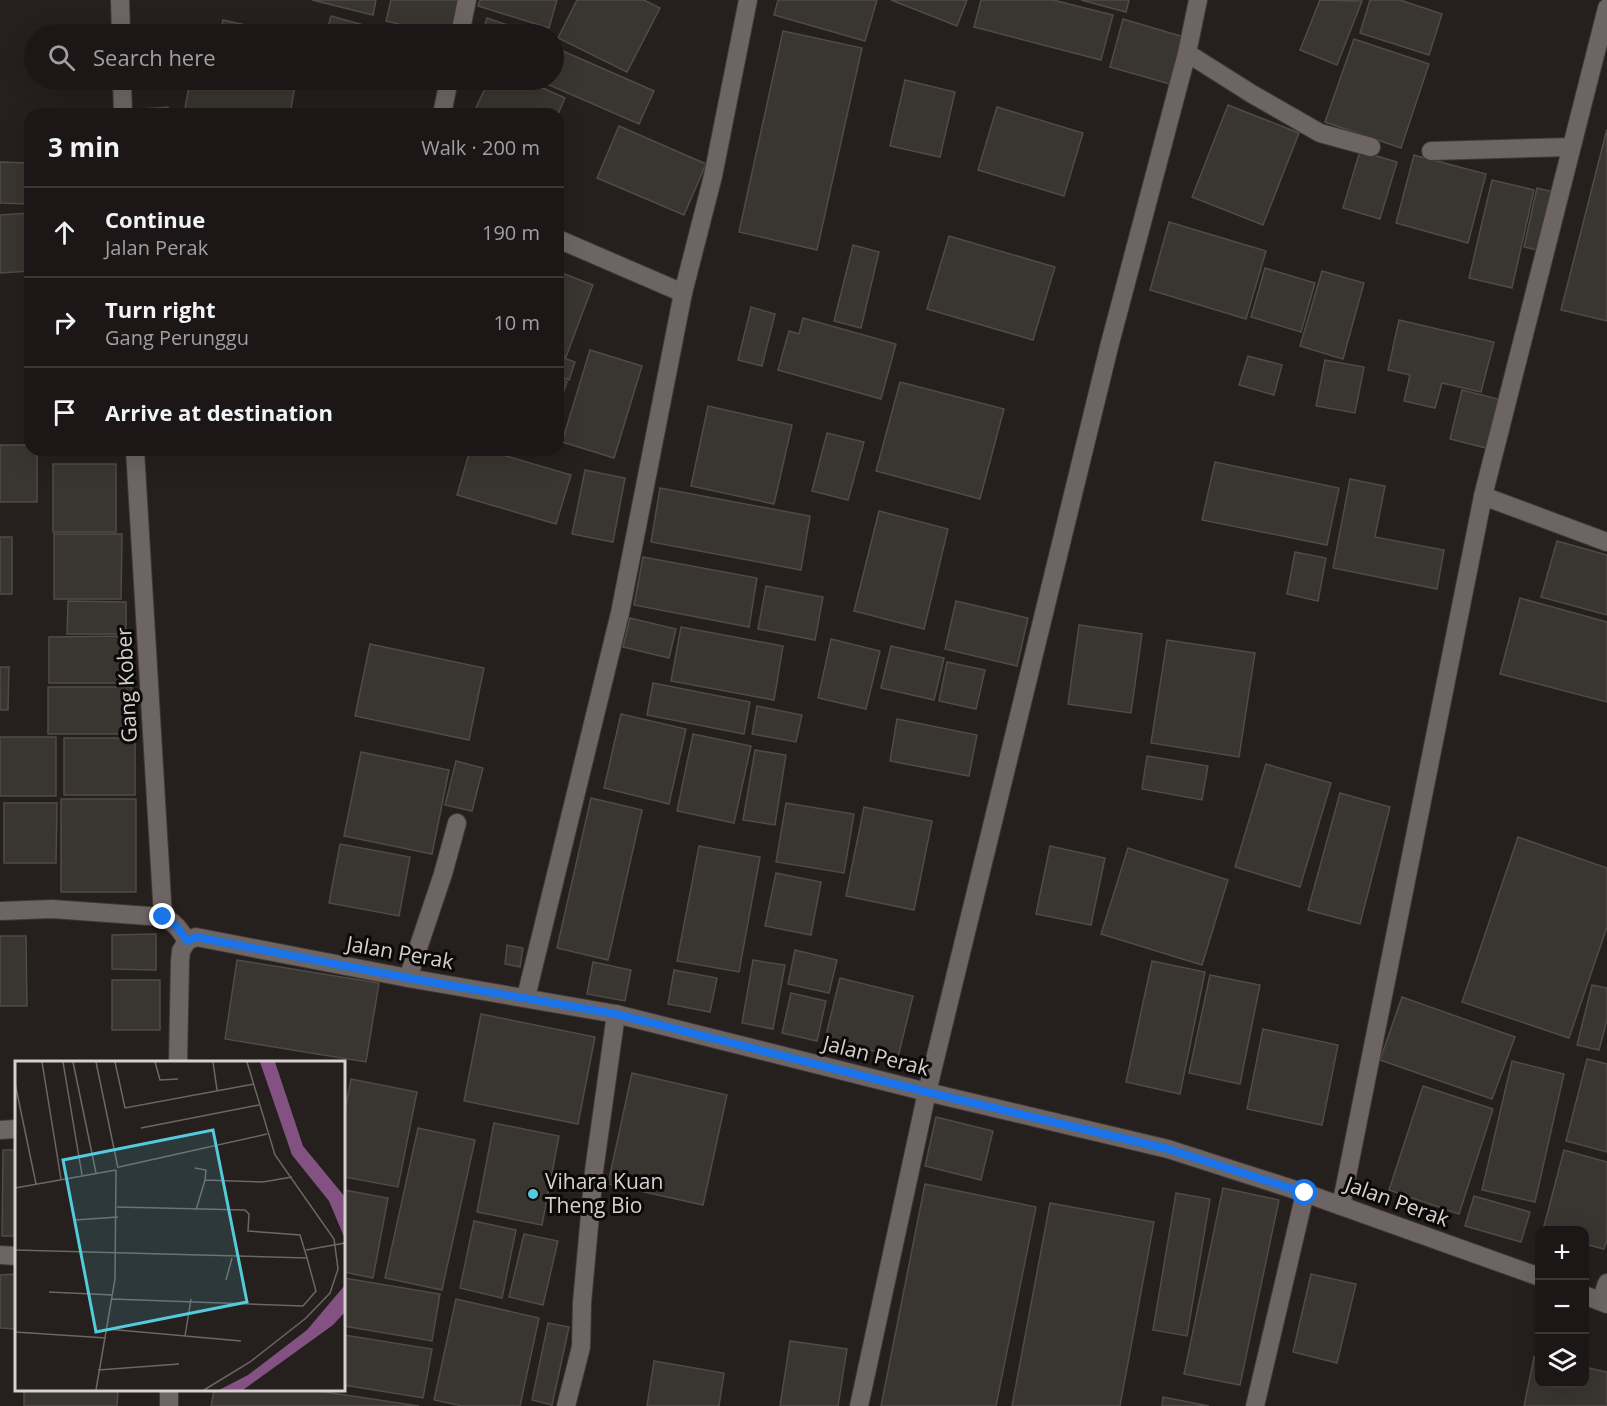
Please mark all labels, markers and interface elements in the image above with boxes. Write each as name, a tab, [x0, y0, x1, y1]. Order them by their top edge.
search box	[24, 24, 564, 90]
icon: search	[45, 41, 78, 74]
text: Search here	[93, 42, 216, 72]
text: 3 min	[48, 129, 120, 165]
text: Walk · 200 m	[421, 134, 540, 161]
text: Continue	[105, 204, 205, 234]
icon: ahead	[48, 216, 81, 249]
text: 190 m	[482, 219, 540, 246]
text: Jalan Perak	[105, 234, 208, 261]
text: Turn right	[105, 294, 216, 324]
icon: right	[48, 306, 81, 339]
text: 10 m	[493, 309, 540, 336]
text: Gang Perunggu	[105, 324, 249, 351]
icon: arrive	[48, 396, 81, 429]
text: Arrive at destination	[105, 397, 333, 427]
street label: Gang Kober	[109, 626, 143, 743]
route end	[149, 903, 175, 929]
street label: Jalan Perak	[342, 928, 456, 975]
street label: Jalan Perak	[818, 1028, 932, 1082]
inset map	[15, 1061, 345, 1391]
place label: Vihara Kuan Theng Bio	[545, 1167, 663, 1219]
street label: Jalan Perak	[1340, 1169, 1453, 1233]
route start	[1291, 1179, 1317, 1205]
marker: Vihara Kuan Theng Bio	[526, 1187, 540, 1201]
map controls	[1535, 1226, 1589, 1388]
button: +	[1535, 1226, 1589, 1280]
button: −	[1535, 1280, 1589, 1334]
button: layers	[1535, 1334, 1589, 1388]

